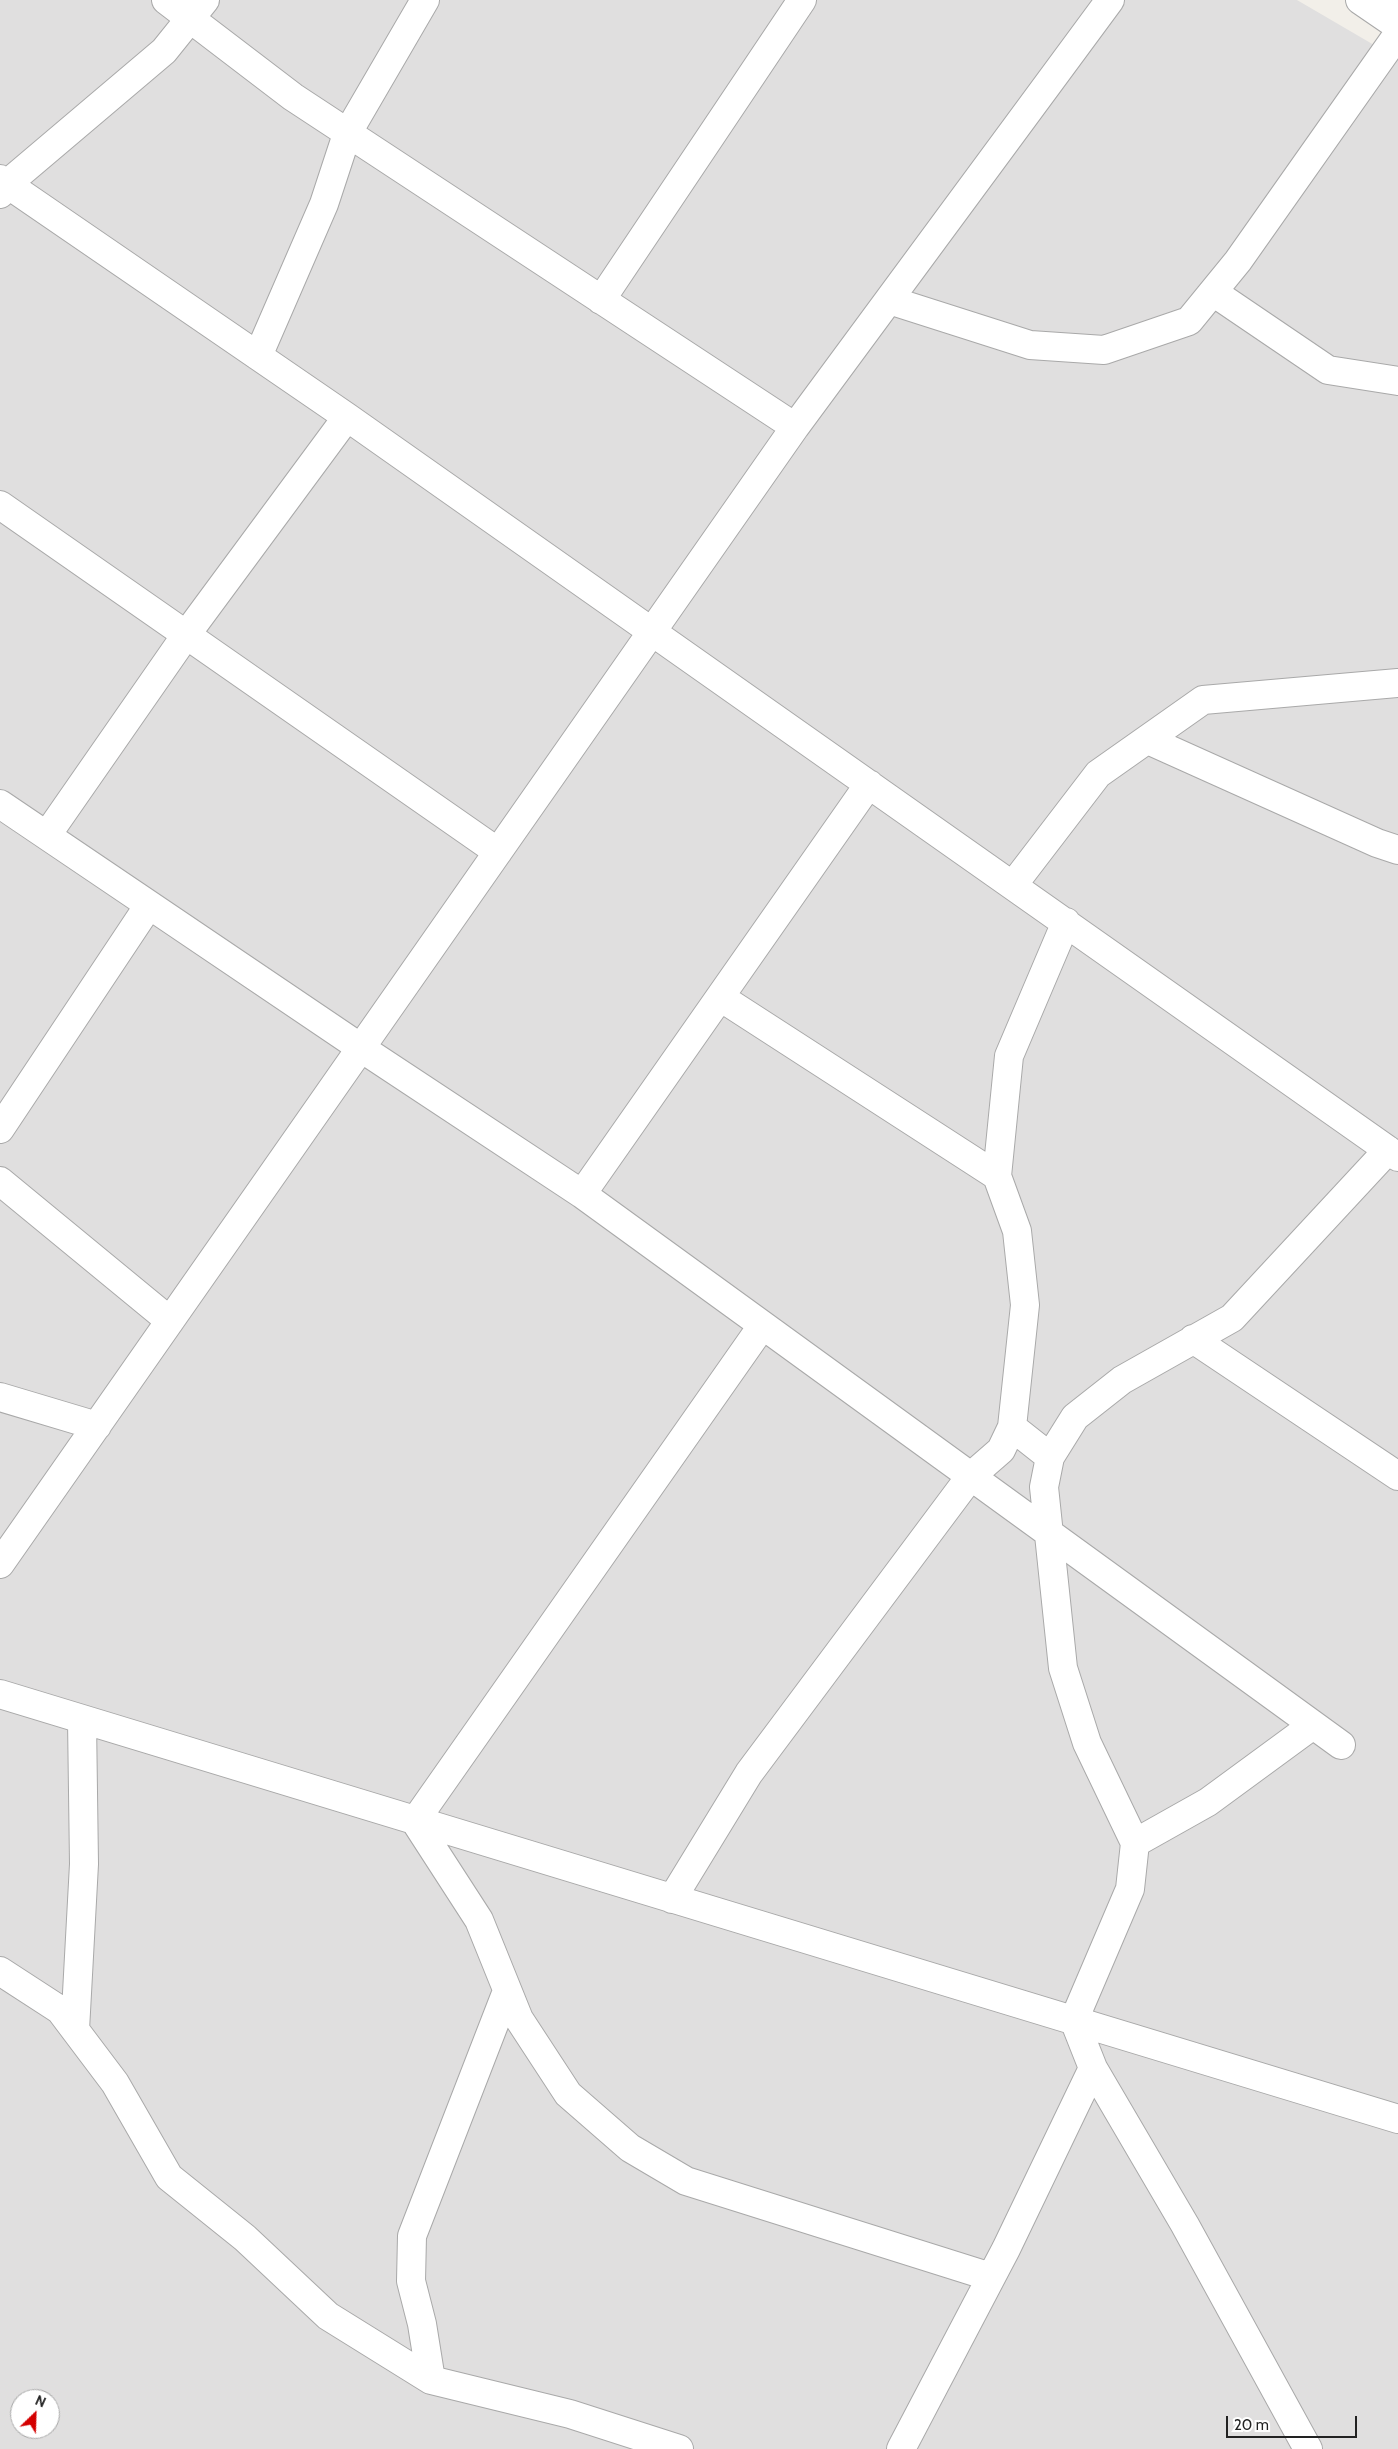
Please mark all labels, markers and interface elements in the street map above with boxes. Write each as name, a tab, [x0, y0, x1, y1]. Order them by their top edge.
north arrow	[10, 2389, 60, 2439]
text: N	[33, 2391, 49, 2411]
scale bar	[1228, 2406, 1359, 2438]
text: 20 m	[1234, 2416, 1269, 2434]

